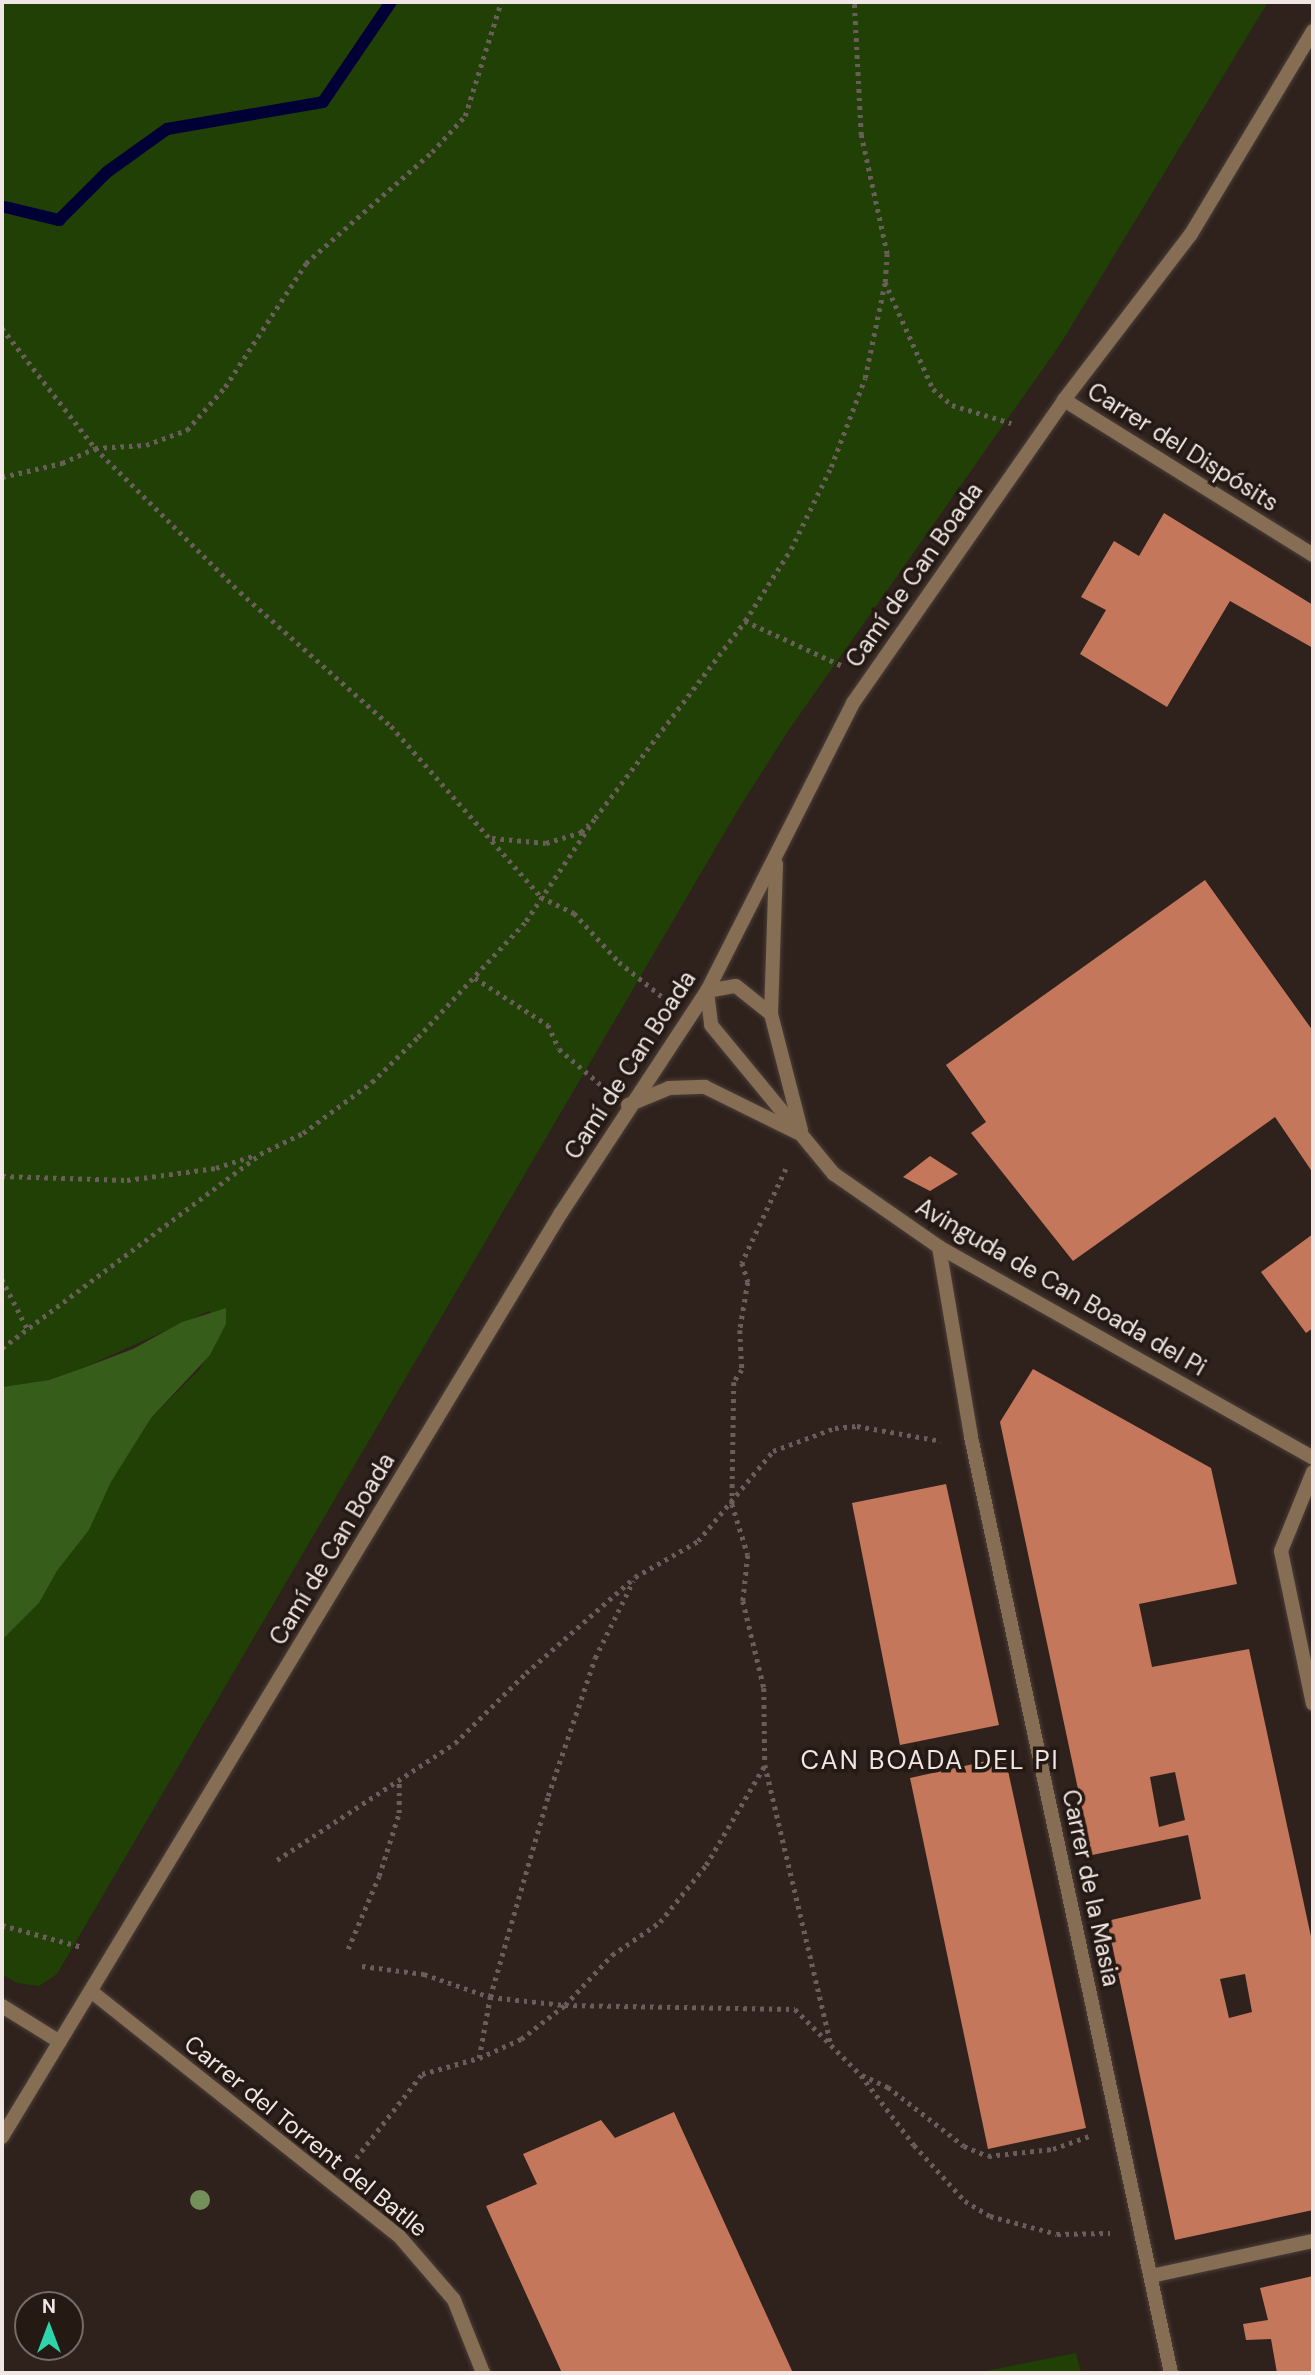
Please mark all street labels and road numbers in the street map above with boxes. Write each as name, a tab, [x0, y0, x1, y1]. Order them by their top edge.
street label: Carrer del Dispósits	[1082, 377, 1284, 517]
street label: Camí de Can Boada	[839, 477, 989, 673]
street label: Camí de Can Boada	[558, 965, 702, 1165]
street label: Avinguda de Can Boada del Pi	[911, 1192, 1211, 1382]
street label: Camí de Can Boada	[263, 1448, 401, 1650]
street label: Carrer de la Masia	[1056, 1787, 1126, 1989]
street label: Carrer del Torrent del Batlle	[179, 2029, 433, 2243]

